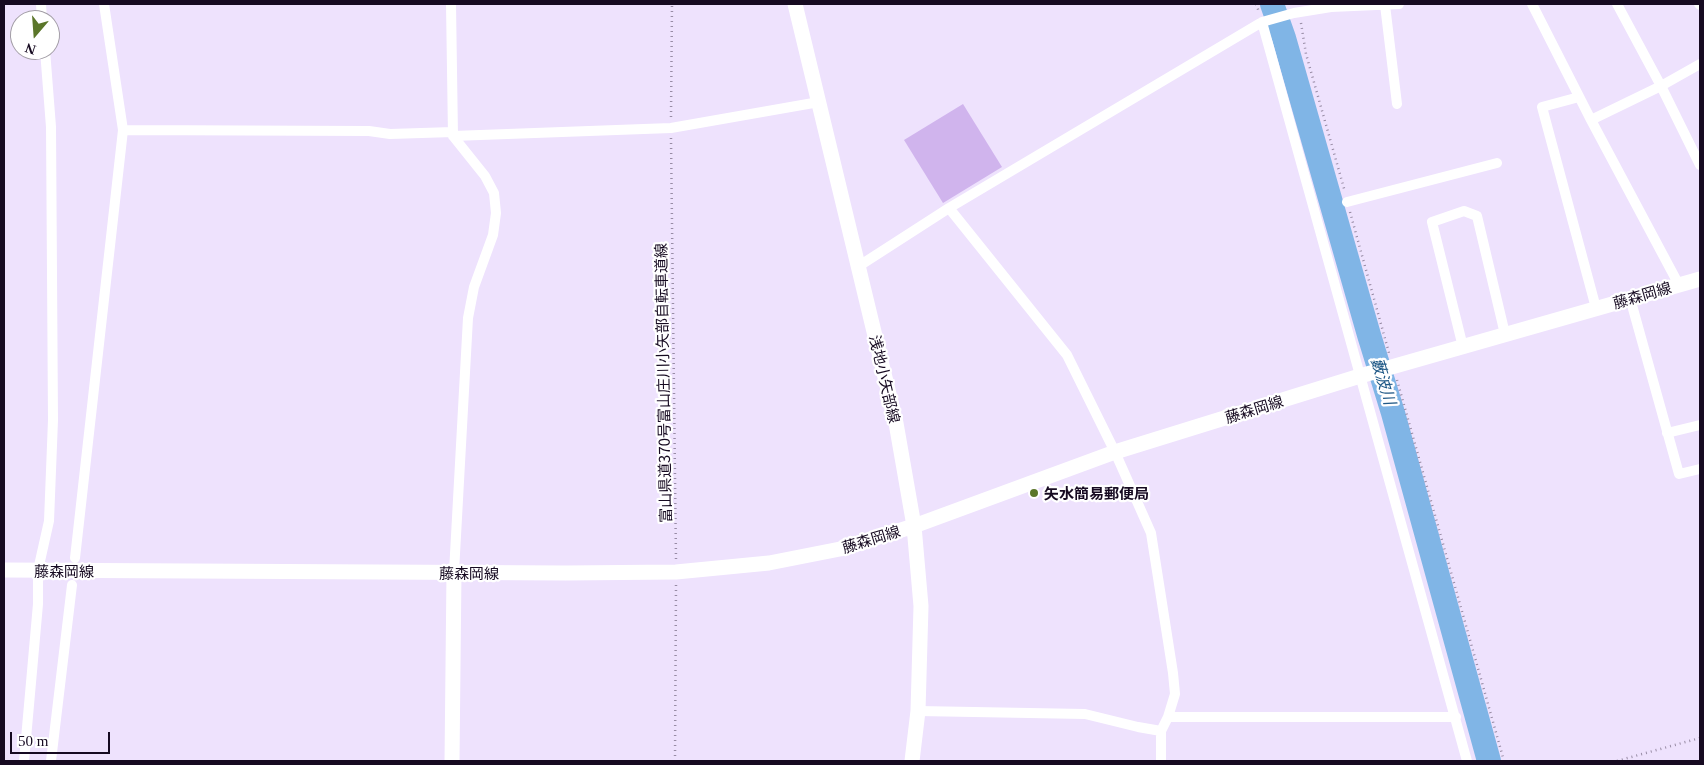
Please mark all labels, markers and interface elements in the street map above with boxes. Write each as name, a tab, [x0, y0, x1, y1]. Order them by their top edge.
north arrow	[10, 10, 60, 60]
text: N	[23, 40, 38, 57]
street label: 富山県道370号富山庄川小矢部自転車道線	[652, 243, 674, 523]
street label: 藤森岡線	[1611, 278, 1673, 312]
street label: 浅地小矢部線	[866, 333, 904, 425]
water label: 藪波川	[1368, 355, 1400, 407]
street label: 藤森岡線	[1223, 392, 1285, 426]
place label: 矢水簡易郵便局	[1044, 484, 1149, 502]
marker: 矢水簡易郵便局	[1028, 487, 1040, 499]
street label: 藤森岡線	[840, 522, 902, 556]
street label: 藤森岡線	[34, 562, 94, 580]
street label: 藤森岡線	[439, 564, 499, 582]
scale bar	[12, 722, 112, 754]
text: 50 m	[18, 733, 48, 749]

